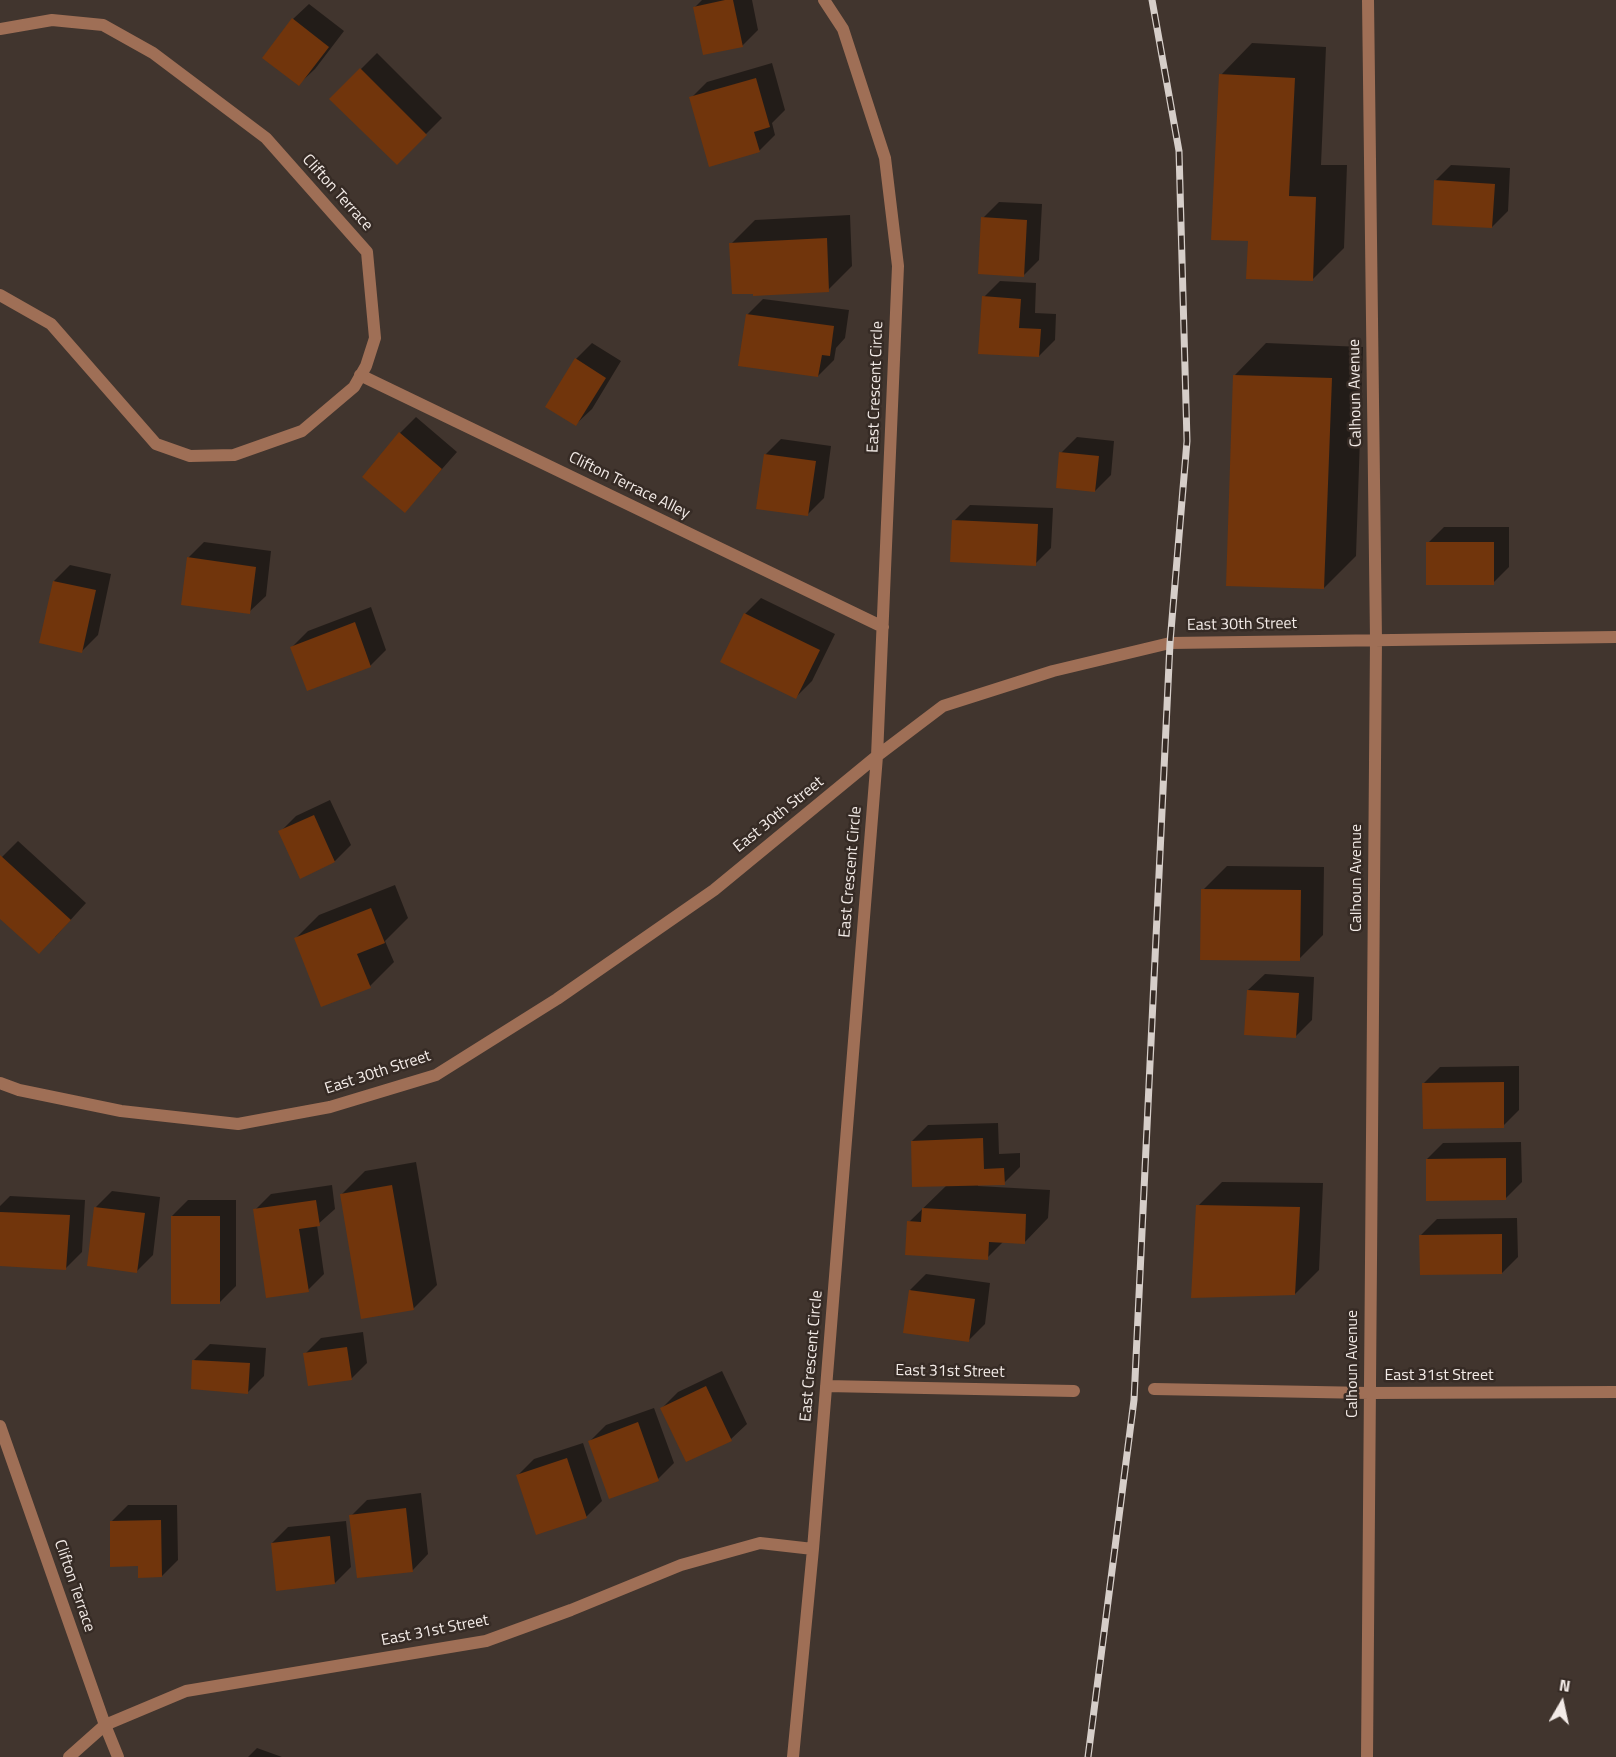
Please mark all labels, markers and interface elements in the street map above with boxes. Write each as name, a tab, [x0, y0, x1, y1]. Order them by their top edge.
street label: Clifton Terrace	[298, 151, 376, 235]
street label: East Crescent Circle	[864, 321, 888, 453]
street label: Calhoun Avenue	[1345, 339, 1367, 447]
street label: Clifton Terrace Alley	[565, 448, 693, 524]
street label: East 30th Street	[1187, 614, 1297, 636]
street label: East 30th Street	[730, 773, 828, 857]
street label: East Crescent Circle	[836, 805, 866, 939]
street label: Calhoun Avenue	[1347, 824, 1367, 932]
street label: East 30th Street	[323, 1047, 433, 1099]
street label: East Crescent Circle	[797, 1289, 827, 1423]
street label: Calhoun Avenue	[1343, 1310, 1363, 1418]
street label: East 31st Street	[895, 1361, 1005, 1383]
street label: East 31st Street	[1384, 1366, 1494, 1386]
street label: Clifton Terrace	[49, 1537, 99, 1635]
street label: East 31st Street	[380, 1611, 490, 1651]
north arrow	[1532, 1673, 1592, 1733]
text: N	[1557, 1673, 1572, 1698]

